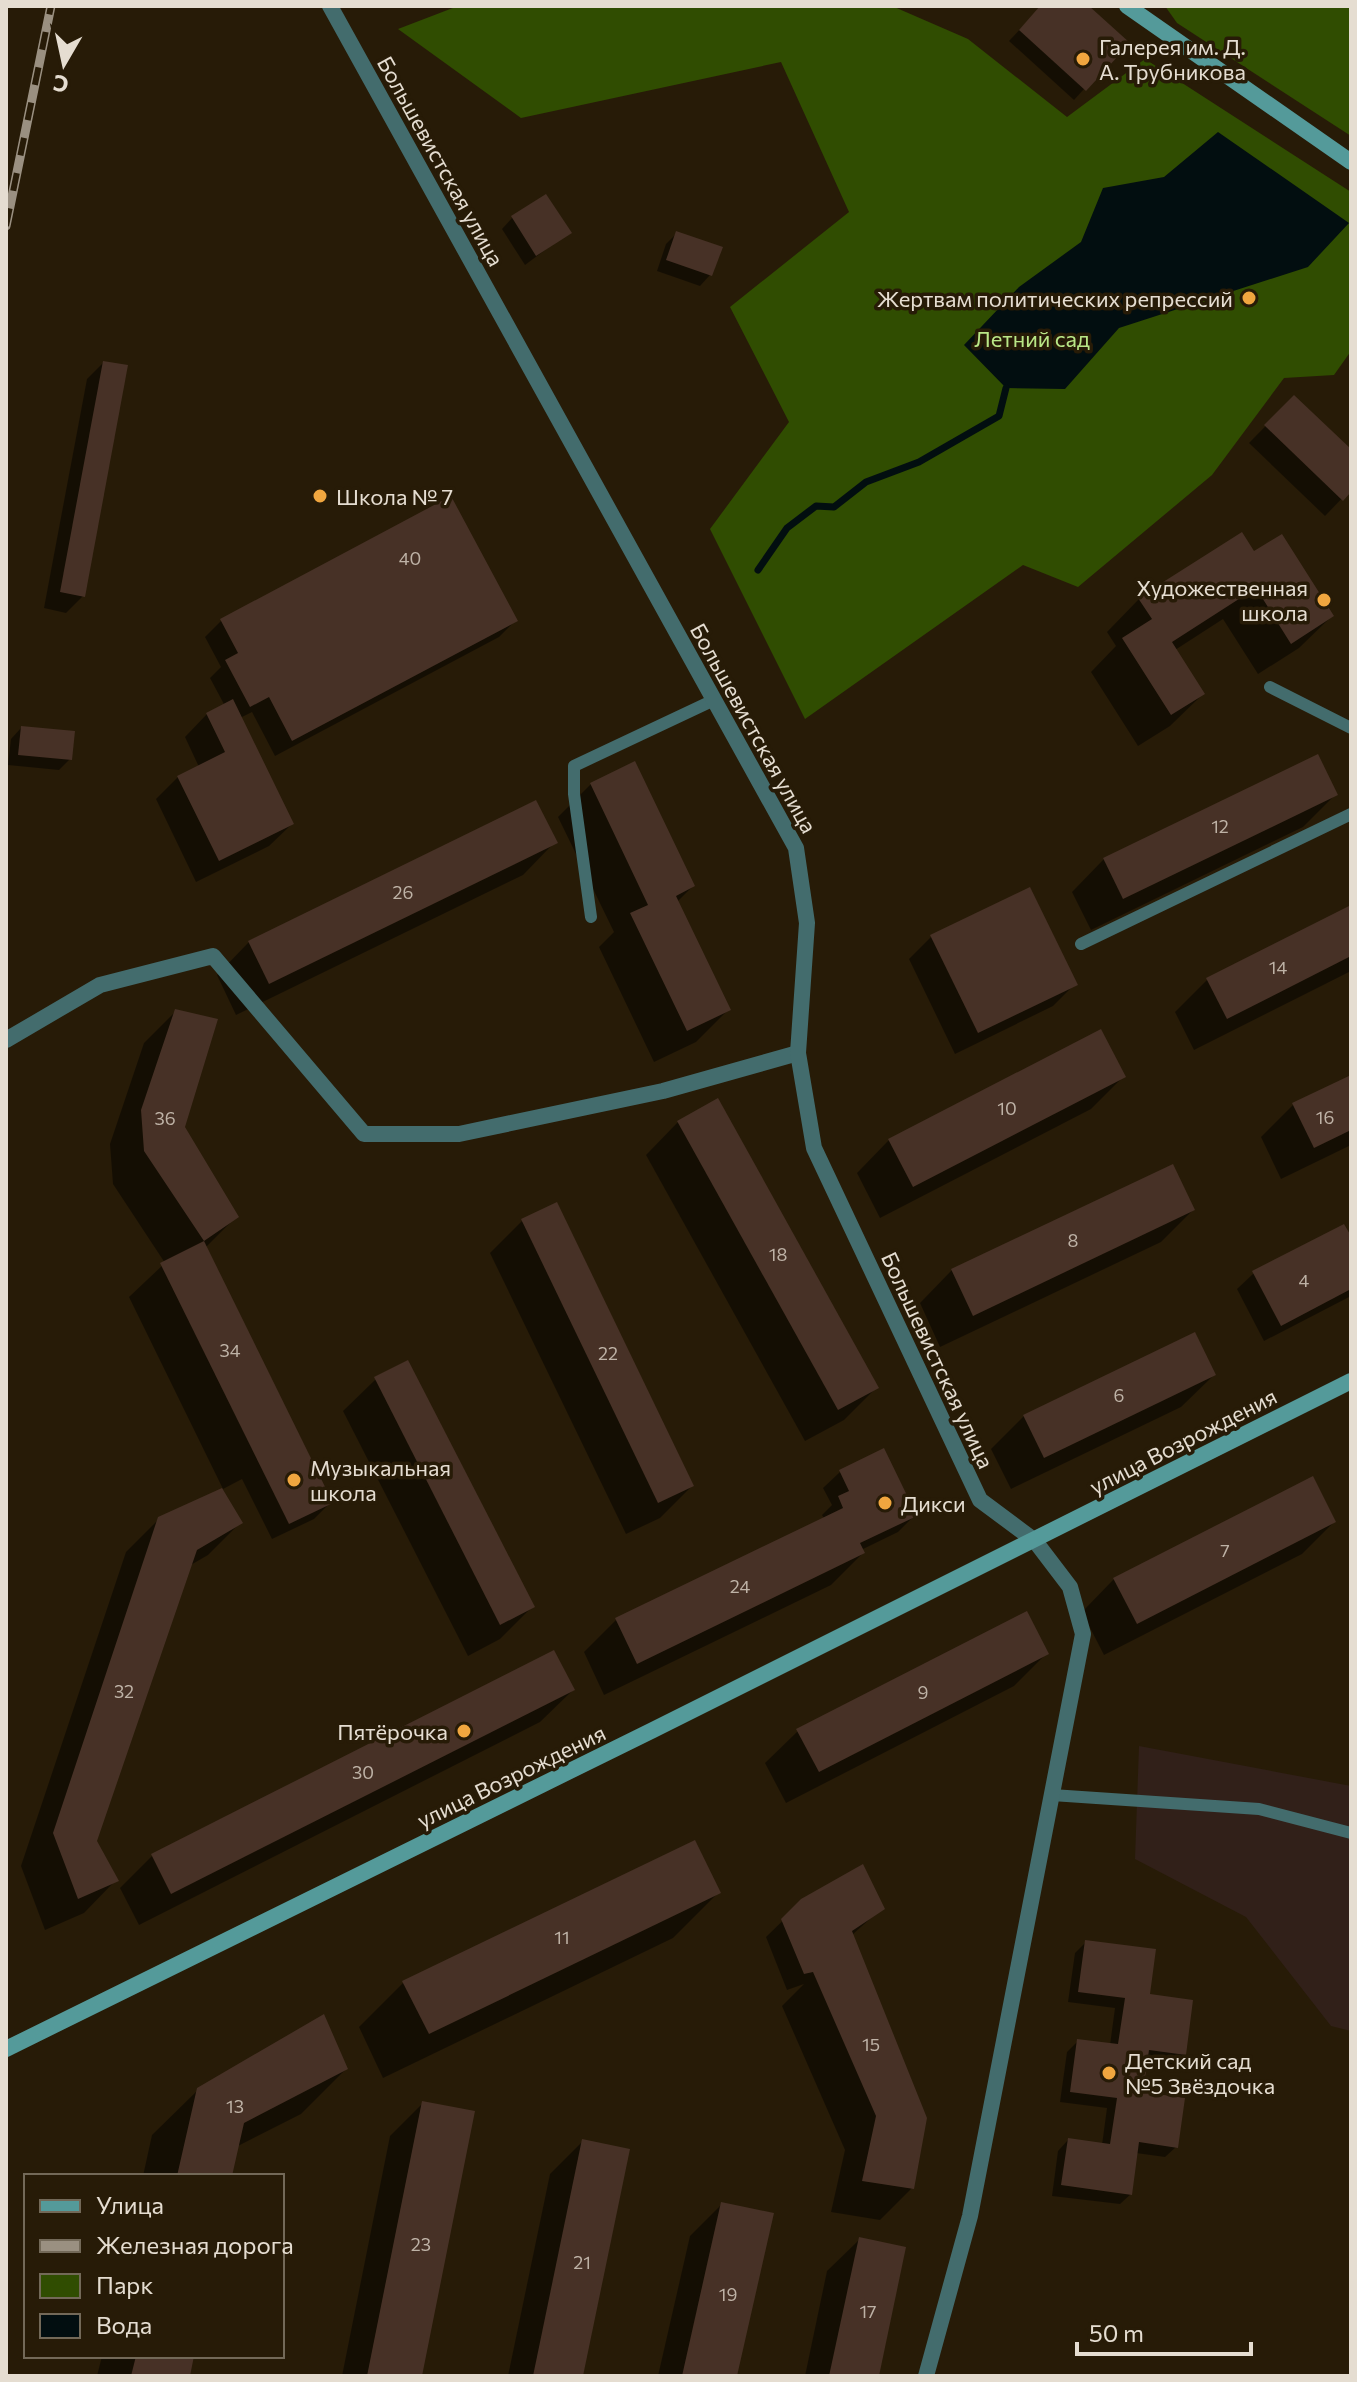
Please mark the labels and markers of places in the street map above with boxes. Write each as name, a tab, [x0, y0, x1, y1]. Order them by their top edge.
place label: Галерея им. Д. А. Трубникова	[1099, 33, 1246, 85]
marker: Галерея им. Д. А. Трубникова	[1074, 50, 1092, 68]
place label: Жертвам политических репрессий	[877, 285, 1233, 312]
marker: Жертвам политических репрессий	[1240, 289, 1258, 307]
place label: Школа № 7	[336, 483, 453, 510]
marker: Школа № 7	[311, 487, 329, 505]
place label: Художественная школа	[1137, 574, 1308, 626]
marker: Художественная школа	[1315, 591, 1333, 609]
place label: Музыкальная школа	[310, 1454, 451, 1506]
marker: Музыкальная школа	[285, 1471, 303, 1489]
place label: Дикси	[901, 1490, 966, 1517]
marker: Дикси	[876, 1494, 894, 1512]
place label: Пятёрочка	[337, 1718, 448, 1745]
marker: Пятёрочка	[455, 1722, 473, 1740]
place label: Детский сад №5 Звёздочка	[1125, 2047, 1275, 2099]
marker: Детский сад №5 Звёздочка	[1100, 2064, 1118, 2082]

